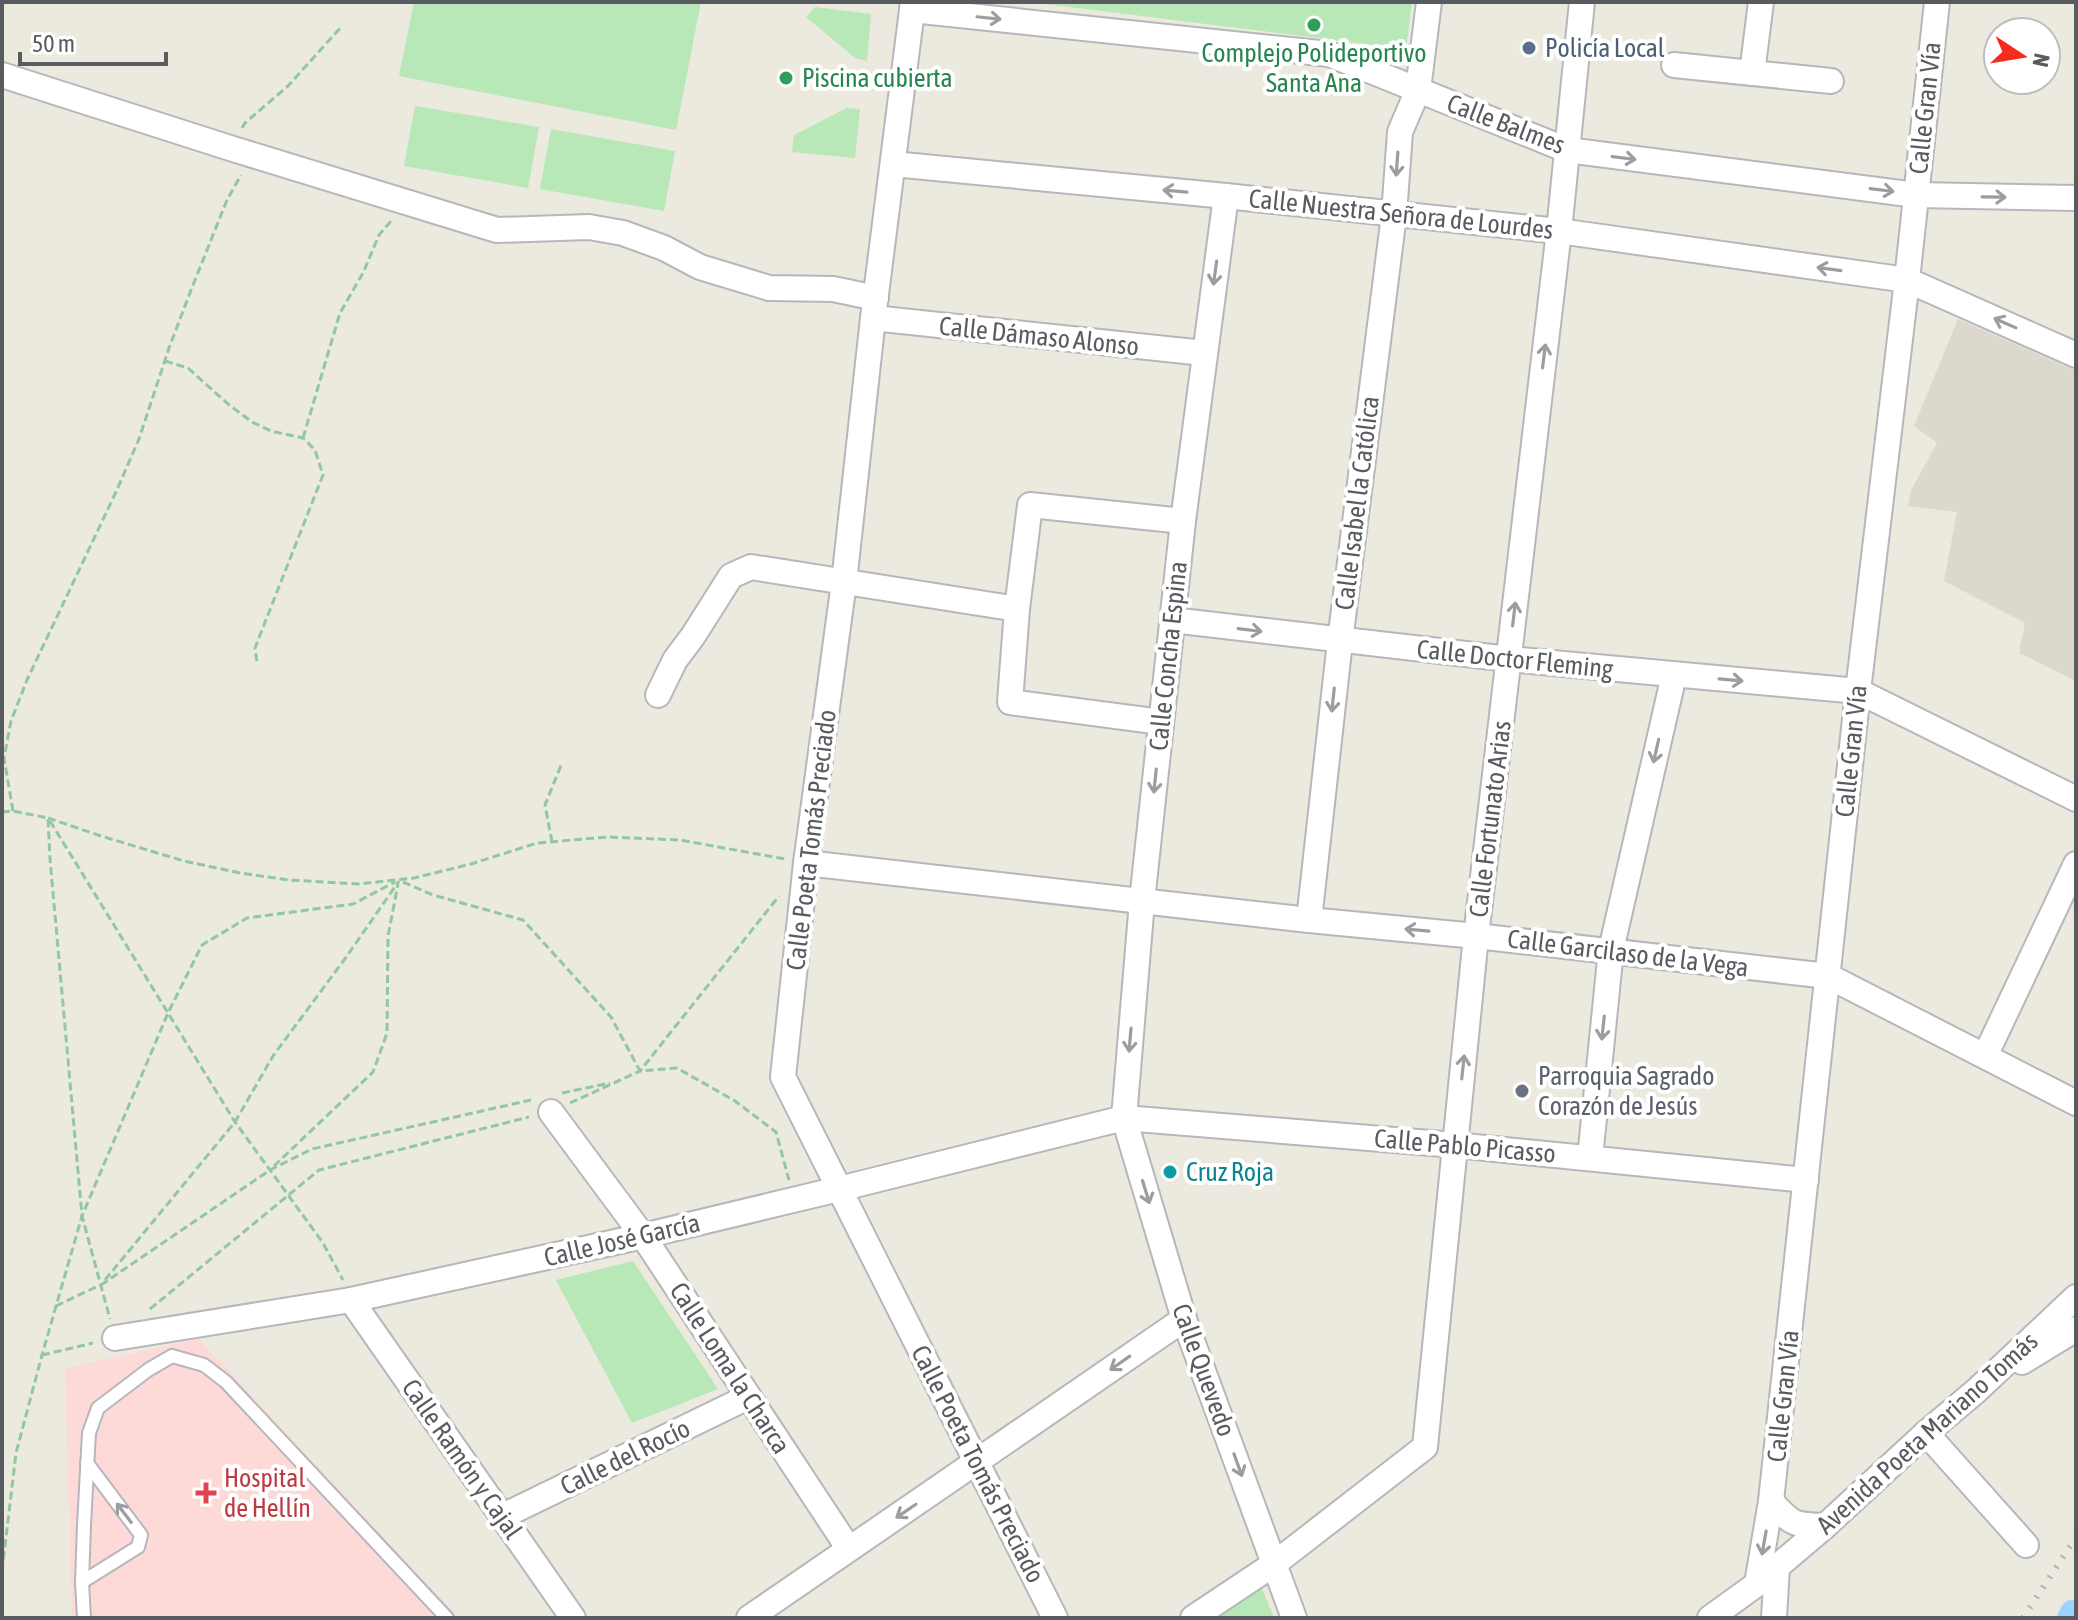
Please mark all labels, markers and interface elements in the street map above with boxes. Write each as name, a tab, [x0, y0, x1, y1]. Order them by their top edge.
one-way arrow	[975, 11, 1002, 26]
scale bar	[20, 16, 166, 66]
marker: Complejo Polideportivo Santa Ana	[1305, 16, 1323, 34]
north arrow	[1982, 16, 2062, 96]
text: 50 m	[32, 30, 75, 57]
place label: Policía Local	[1545, 33, 1665, 63]
place label: Complejo Polideportivo Santa Ana	[1202, 38, 1426, 98]
marker: Policía Local	[1520, 39, 1538, 57]
street label: Calle Gran Vía	[1903, 40, 1947, 176]
text: N	[2027, 51, 2056, 69]
place label: Piscina cubierta	[802, 63, 953, 93]
marker: Piscina cubierta	[777, 69, 795, 87]
street label: Calle Balmes	[1443, 88, 1569, 160]
one-way arrow	[1389, 150, 1404, 177]
one-way arrow	[1610, 150, 1637, 165]
one-way arrow	[1162, 183, 1189, 198]
street label: Calle Nuestra Señora de Lourdes	[1247, 183, 1555, 245]
one-way arrow	[1868, 183, 1895, 198]
one-way arrow	[1980, 189, 2007, 204]
one-way arrow	[1207, 260, 1222, 285]
one-way arrow	[1817, 261, 1843, 276]
street label: Calle Dámaso Alonso	[938, 311, 1140, 361]
one-way arrow	[1993, 315, 2018, 330]
one-way arrow	[1537, 343, 1552, 369]
street label: Calle Isabel la Católica	[1329, 394, 1385, 612]
street label: Calle Concha Espina	[1143, 560, 1193, 752]
one-way arrow	[1507, 602, 1522, 627]
one-way arrow	[1237, 623, 1262, 638]
street label: Calle Doctor Fleming	[1415, 634, 1615, 684]
one-way arrow	[1717, 673, 1744, 688]
street label: Calle Gran Vía	[1829, 683, 1873, 819]
one-way arrow	[1326, 686, 1341, 713]
street label: Calle Poeta Tomás Preciado	[780, 708, 842, 972]
street label: Calle Fortunato Arias	[1463, 719, 1517, 919]
one-way arrow	[1648, 738, 1663, 763]
one-way arrow	[1147, 767, 1162, 794]
one-way arrow	[1404, 922, 1431, 937]
street label: Calle Garcilaso de la Vega	[1506, 923, 1750, 983]
one-way arrow	[1596, 1014, 1611, 1041]
one-way arrow	[1122, 1026, 1137, 1053]
one-way arrow	[1456, 1054, 1471, 1081]
place label: Parroquia Sagrado Corazón de Jesús	[1538, 1061, 1714, 1121]
marker: Parroquia Sagrado Corazón de Jesús	[1513, 1082, 1531, 1100]
street label: Calle Pablo Picasso	[1373, 1123, 1557, 1169]
place label: Cruz Roja	[1186, 1157, 1274, 1187]
marker: Cruz Roja	[1161, 1163, 1179, 1181]
one-way arrow	[1139, 1179, 1154, 1205]
street label: Calle José García	[541, 1208, 703, 1272]
street label: Calle Loma la Charca	[664, 1277, 796, 1459]
street label: Calle Quevedo	[1166, 1300, 1242, 1440]
street label: Avenida Poeta Mariano Tomás	[1810, 1326, 2044, 1540]
street label: Calle Gran Vía	[1761, 1328, 1805, 1464]
street label: Calle Poeta Tomás Preciado	[905, 1340, 1051, 1588]
one-way arrow	[1110, 1355, 1132, 1371]
street label: Calle Ramón y Cajal	[396, 1373, 528, 1545]
street label: Calle del Rocío	[555, 1413, 695, 1501]
one-way arrow	[1231, 1452, 1246, 1477]
place label: Hospital de Hellín	[224, 1463, 311, 1523]
marker: Hospital de Hellín	[195, 1482, 217, 1504]
one-way arrow	[116, 1502, 133, 1524]
one-way arrow	[895, 1503, 917, 1519]
one-way arrow	[1756, 1530, 1771, 1555]

